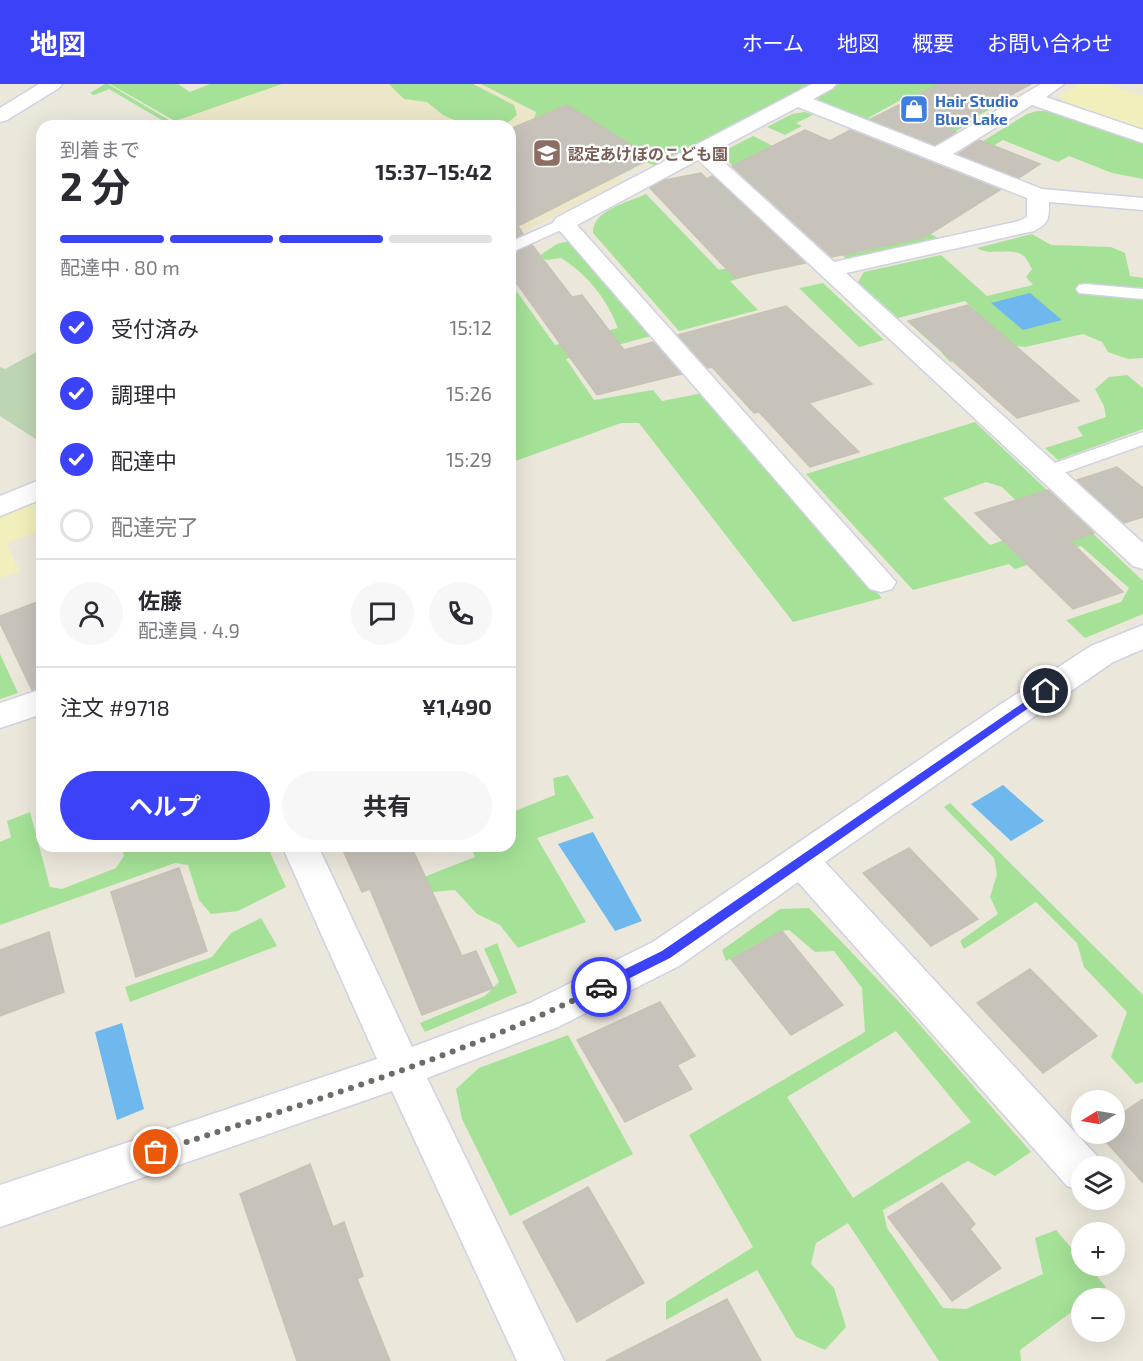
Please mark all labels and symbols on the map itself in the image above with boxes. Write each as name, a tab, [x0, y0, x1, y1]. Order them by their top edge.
place label: Hair Studio Blue Lake	[935, 91, 1018, 128]
shop icon: Hair Studio Blue Lake	[898, 93, 930, 125]
school or university icon: 認定あけぼのこども園	[531, 137, 563, 169]
place label: 認定あけぼのこども園	[568, 144, 728, 163]
pin	[1020, 665, 1071, 716]
courier	[571, 957, 631, 1017]
north arrow	[1071, 1090, 1125, 1144]
pin	[130, 1126, 181, 1177]

